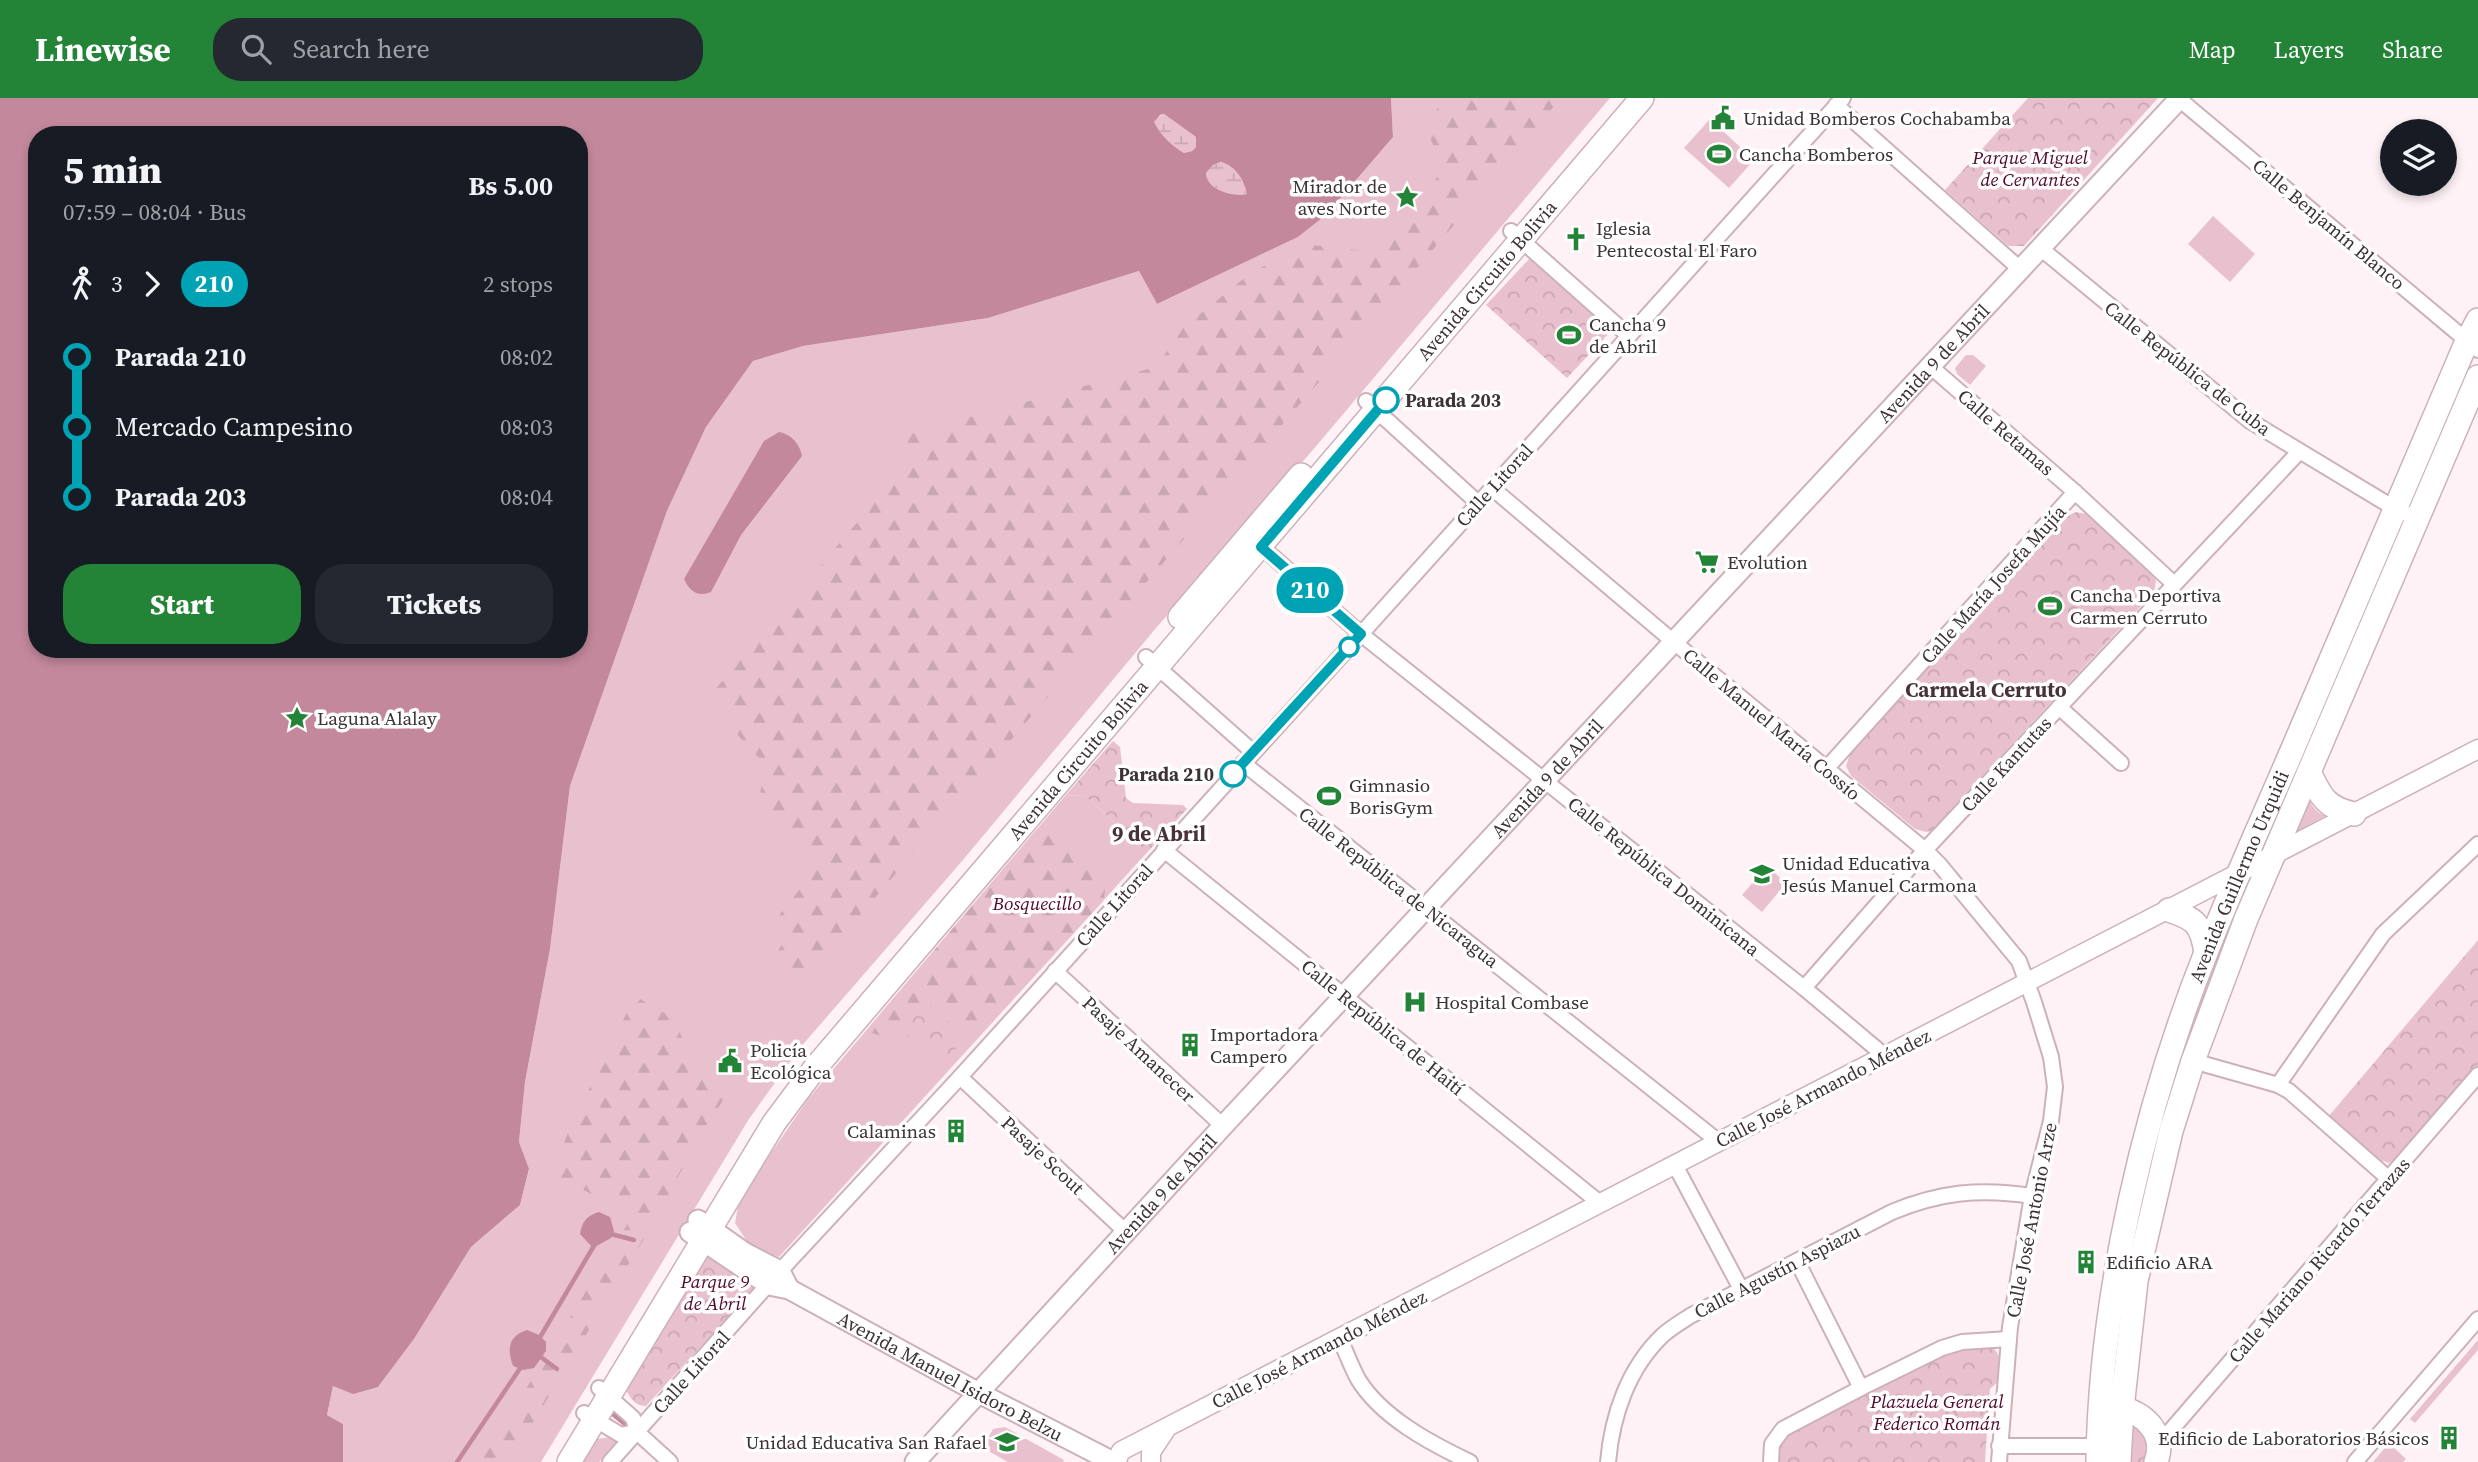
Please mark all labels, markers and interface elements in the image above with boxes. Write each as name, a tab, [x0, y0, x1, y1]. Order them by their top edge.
search box	[213, 18, 703, 81]
text: Linewise	[35, 27, 171, 72]
icon: search	[237, 30, 275, 68]
text: Search here	[293, 31, 430, 67]
text: Map	[2189, 33, 2236, 66]
text: Layers	[2274, 33, 2344, 66]
text: Share	[2382, 33, 2443, 66]
public building icon: Unidad Bomberos Cochabamba	[1709, 104, 1737, 132]
place label: Unidad Bomberos Cochabamba	[1743, 105, 2011, 131]
map controls	[2380, 119, 2457, 196]
button: layers	[2380, 119, 2457, 196]
sports icon: Cancha Bomberos	[1705, 140, 1733, 168]
place label: Cancha Bomberos	[1739, 141, 1893, 167]
text: 5 min	[63, 144, 162, 196]
park label: Parque Miguel de Cervantes	[1971, 144, 2088, 192]
street label: Calle Benjamín Blanco	[2247, 152, 2411, 296]
text: Bs 5.00	[469, 168, 553, 204]
place label: Mirador de aves Norte	[1293, 173, 1387, 221]
place icon: Mirador de aves Norte	[1393, 183, 1421, 211]
street label: Avenida Circuito Bolivia	[1411, 194, 1563, 366]
text: 07:59 – 08:04 · Bus	[63, 196, 246, 228]
place label: Iglesia Pentecostal El Faro	[1596, 215, 1757, 263]
church icon: Iglesia Pentecostal El Faro	[1562, 225, 1590, 253]
icon: walk	[63, 265, 101, 303]
icon: forward	[133, 265, 171, 303]
text: 210	[195, 267, 234, 300]
text: 3	[111, 268, 123, 300]
text: 2 stops	[483, 268, 553, 300]
street label: Calle República de Cuba	[2099, 295, 2277, 441]
street label: Avenida 9 de Abril	[1871, 298, 1995, 428]
place label: Cancha 9 de Abril	[1589, 311, 1666, 359]
sports icon: Cancha 9 de Abril	[1555, 321, 1583, 349]
text: Parada 210	[115, 339, 246, 375]
text: 08:02	[500, 341, 553, 373]
street label: Calle Retamas	[1952, 383, 2060, 481]
marker: Parada 203	[1373, 387, 1399, 413]
place label: Parada 203	[1405, 387, 1501, 413]
text: Mercado Campesino	[115, 409, 353, 445]
text: 08:03	[500, 411, 553, 443]
street label: Calle Litoral	[1450, 437, 1539, 532]
text: Parada 203	[115, 479, 246, 515]
text: 08:04	[500, 481, 553, 513]
street label: Calle María Josefa Mujía	[1915, 499, 2072, 669]
supermarket icon: Evolution	[1693, 548, 1721, 576]
place label: Evolution	[1727, 549, 1808, 575]
button: Start	[63, 564, 301, 644]
button: Tickets	[315, 564, 553, 644]
line badge: 210	[1270, 567, 1350, 613]
text: 210	[1290, 573, 1330, 606]
place label: Cancha Deportiva Carmen Cerruto	[2070, 582, 2221, 630]
sports icon: Cancha Deportiva Carmen Cerruto	[2036, 592, 2064, 620]
unlabelled marker	[1339, 637, 1359, 657]
street label: Calle Manuel María Cossío	[1678, 642, 1866, 806]
street label: Avenida Circuito Bolivia	[1002, 674, 1154, 845]
district label: Carmela Cerruto	[1905, 675, 2067, 704]
place icon: Laguna Alalay	[283, 704, 311, 732]
place label: Laguna Alalay	[317, 705, 437, 731]
street label: Calle Kantutas	[1955, 711, 2057, 817]
street label: Avenida 9 de Abril	[1485, 713, 1609, 843]
place label: Parada 210	[1118, 761, 1214, 787]
marker: Parada 210	[1220, 761, 1246, 787]
street label: Avenida Guillermo Urquidi	[2182, 766, 2295, 986]
place label: Gimnasio BorisGym	[1349, 772, 1433, 820]
sports icon: Gimnasio BorisGym	[1315, 782, 1343, 810]
street label: Calle República Dominicana	[1563, 790, 1766, 962]
street label: Calle República de Nicaragua	[1293, 801, 1505, 974]
district label: 9 de Abril	[1112, 819, 1206, 848]
place label: Unidad Educativa Jesús Manuel Carmona	[1781, 850, 1977, 898]
street label: Calle Litoral	[1070, 857, 1159, 952]
school or university icon: Unidad Educativa Jesús Manuel Carmona	[1748, 860, 1776, 888]
park label: Bosquecillo	[992, 890, 1081, 916]
street label: Calle República de Haití	[1296, 953, 1470, 1101]
hospital icon: Hospital Combase	[1401, 988, 1429, 1016]
place label: Hospital Combase	[1435, 989, 1589, 1015]
street label: Pasaje Amanecer	[1077, 990, 1201, 1108]
place label: Importadora Campero	[1210, 1021, 1319, 1069]
street label: Calle José Armando Méndez	[1711, 1022, 1935, 1154]
building icon: Importadora Campero	[1176, 1031, 1204, 1059]
place label: Policía Ecológica	[750, 1037, 832, 1085]
public building icon: Policía Ecológica	[716, 1047, 744, 1075]
street label: Pasaje Scout	[996, 1110, 1091, 1201]
building icon: Calaminas	[942, 1117, 970, 1145]
place label: Calaminas	[847, 1118, 936, 1144]
street label: Calle José Antonio Arze	[1999, 1120, 2063, 1320]
street label: Avenida 9 de Abril	[1099, 1128, 1223, 1259]
street label: Calle Mariano Ricardo Terrazas	[2222, 1151, 2416, 1369]
street label: Calle Agustín Aspiazu	[1689, 1218, 1865, 1324]
building icon: Edificio ARA	[2072, 1248, 2100, 1276]
place label: Edificio ARA	[2106, 1249, 2213, 1275]
park label: Parque 9 de Abril	[680, 1268, 750, 1316]
street label: Calle José Armando Méndez	[1207, 1283, 1431, 1415]
street label: Avenida Manuel Isidoro Belzu	[833, 1305, 1068, 1447]
street label: Calle Litoral	[647, 1324, 736, 1419]
park label: Plazuela General Federico Román	[1869, 1388, 2004, 1436]
building icon: Edificio de Laboratorios Básicos	[2435, 1424, 2463, 1452]
place label: Edificio de Laboratorios Básicos	[2158, 1425, 2429, 1451]
school or university icon: Unidad Educativa San Rafael	[993, 1428, 1021, 1456]
place label: Unidad Educativa San Rafael	[745, 1429, 987, 1455]

